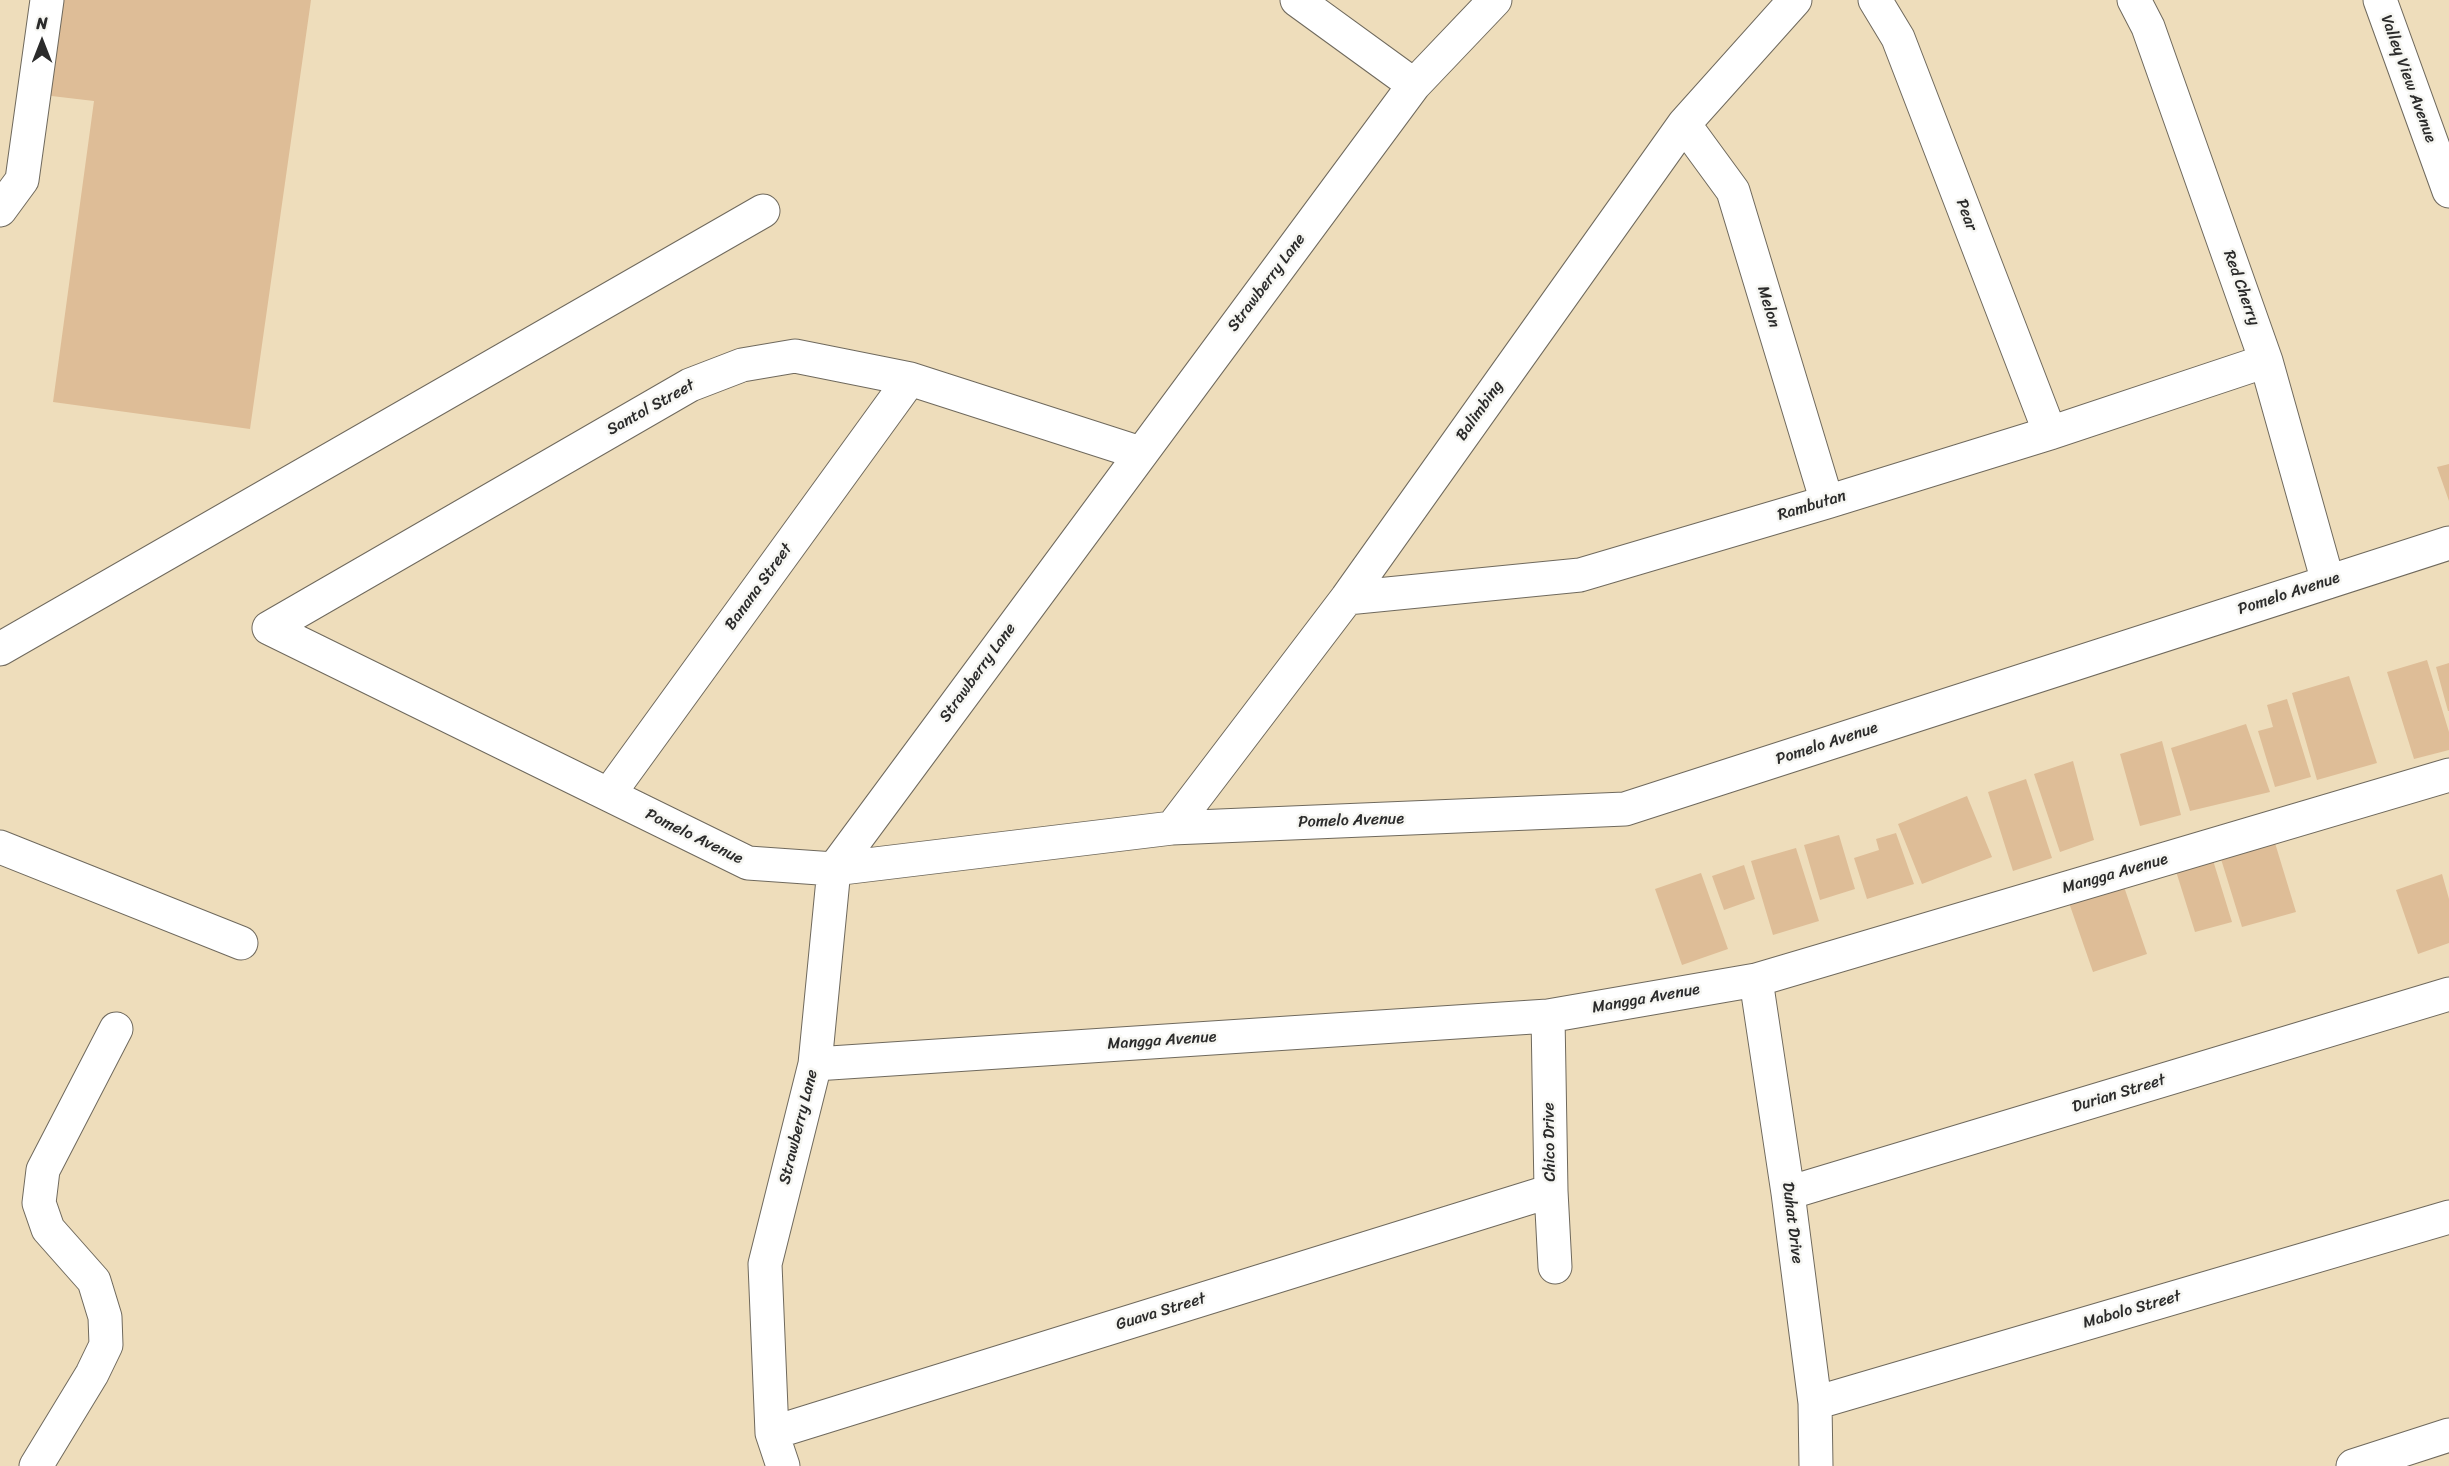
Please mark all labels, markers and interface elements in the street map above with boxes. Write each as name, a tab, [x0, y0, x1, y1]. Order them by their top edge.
text: N	[36, 9, 48, 38]
north arrow	[12, 12, 72, 72]
street label: Valley View Avenue	[2376, 13, 2440, 145]
street label: Pear	[1951, 196, 1981, 234]
street label: Strawberry Lane	[1224, 230, 1310, 336]
street label: Red Cherry	[2219, 248, 2263, 328]
street label: Melon	[1753, 284, 1783, 330]
street label: Santol Street	[604, 376, 698, 440]
street label: Balimbing	[1452, 377, 1508, 445]
street label: Rambutan	[1776, 487, 1848, 525]
street label: Banana Street	[721, 540, 797, 634]
street label: Pomelo Avenue	[2236, 568, 2342, 620]
street label: Strawberry Lane	[936, 620, 1020, 726]
street label: Pomelo Avenue	[1774, 718, 1880, 770]
street label: Pomelo Avenue	[642, 805, 746, 869]
street label: Pomelo Avenue	[1298, 810, 1404, 832]
street label: Mangga Avenue	[2060, 850, 2170, 898]
street label: Mangga Avenue	[1591, 980, 1701, 1018]
street label: Mangga Avenue	[1107, 1028, 1217, 1054]
street label: Strawberry Lane	[775, 1068, 823, 1186]
street label: Durian Street	[2070, 1071, 2168, 1117]
street label: Chico Drive	[1540, 1102, 1560, 1182]
street label: Duhat Drive	[1777, 1181, 1807, 1265]
street label: Mabolo Street	[2081, 1287, 2183, 1333]
street label: Guava Street	[1114, 1289, 1208, 1335]

